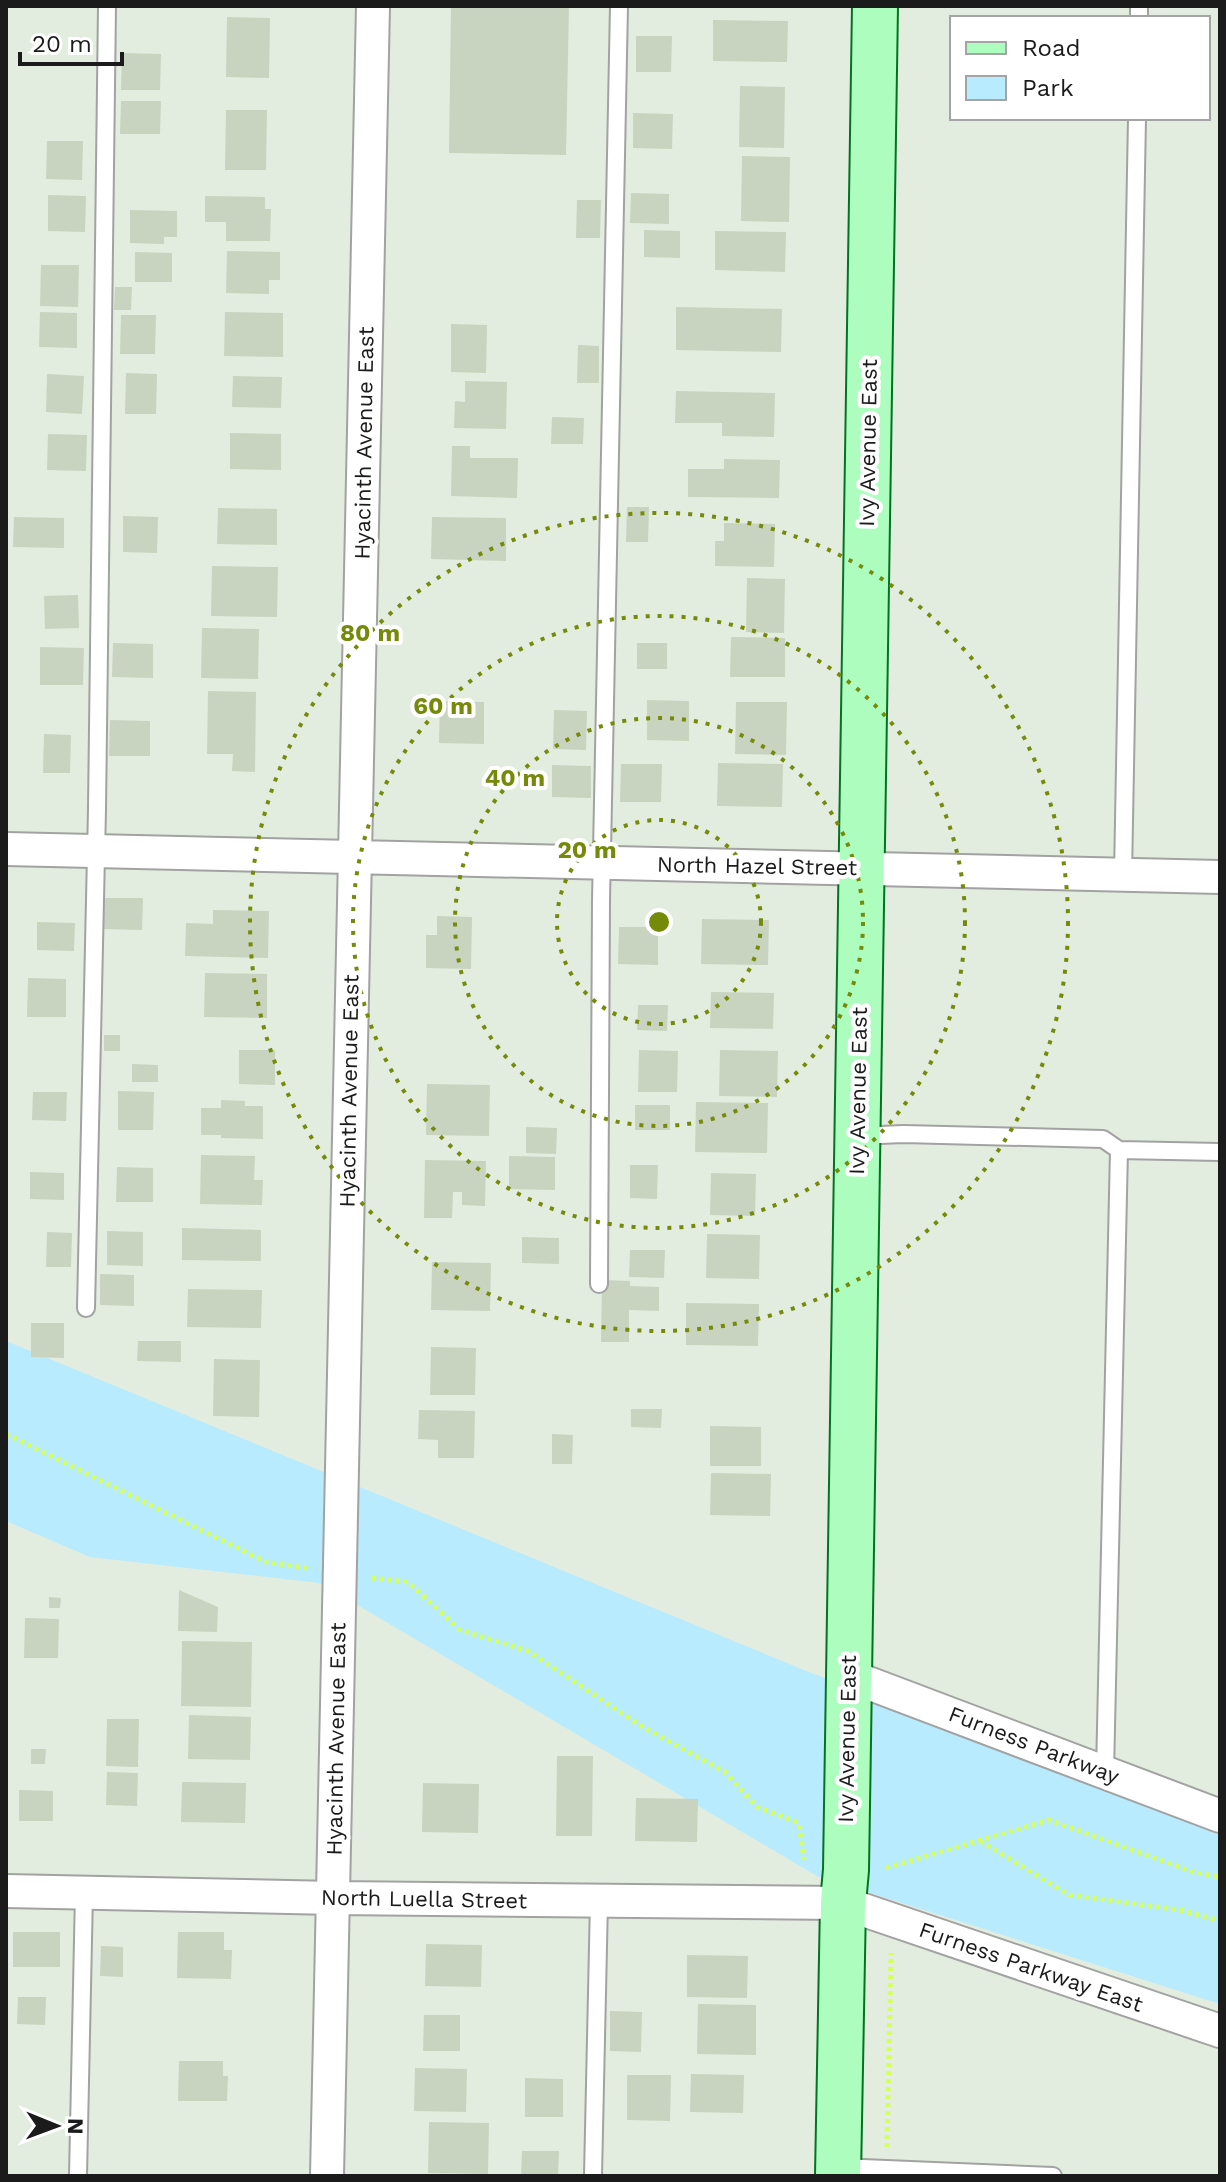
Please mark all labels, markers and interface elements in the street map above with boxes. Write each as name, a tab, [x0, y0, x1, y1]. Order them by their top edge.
scale bar	[20, 16, 122, 66]
legend	[950, 16, 1210, 120]
text: 20 m	[32, 30, 92, 58]
text: Road	[1022, 34, 1081, 62]
text: Park	[1022, 74, 1074, 102]
street label: Hyacinth Avenue East	[349, 326, 379, 560]
street label: Ivy Avenue East	[854, 359, 882, 527]
text: 80 m	[340, 619, 400, 647]
text: 60 m	[413, 692, 473, 720]
text: 40 m	[485, 764, 545, 792]
text: 20 m	[557, 836, 617, 864]
street label: North Hazel Street	[657, 852, 857, 880]
centre of rings	[645, 908, 673, 936]
street label: Hyacinth Avenue East	[334, 974, 364, 1208]
street label: Ivy Avenue East	[844, 1007, 872, 1175]
street label: Hyacinth Avenue East	[321, 1622, 351, 1856]
street label: Ivy Avenue East	[833, 1655, 861, 1823]
street label: Furness Parkway	[945, 1701, 1123, 1789]
street label: North Luella Street	[321, 1885, 527, 1913]
street label: Furness Parkway East	[916, 1917, 1146, 2017]
north arrow	[16, 2086, 96, 2166]
text: N	[63, 2118, 88, 2135]

